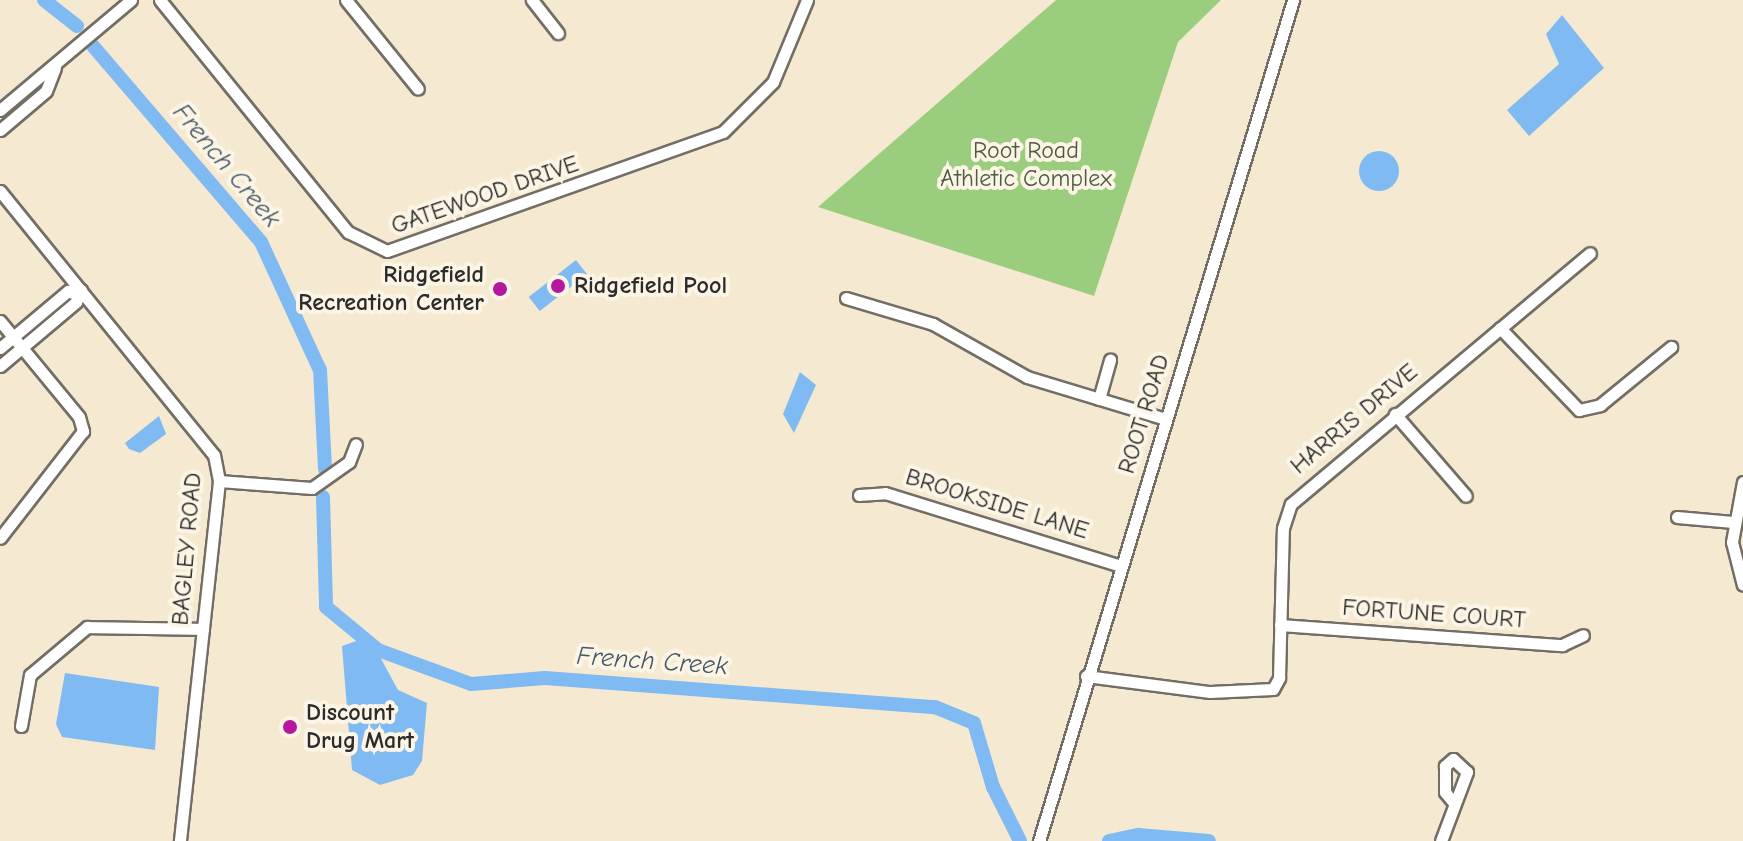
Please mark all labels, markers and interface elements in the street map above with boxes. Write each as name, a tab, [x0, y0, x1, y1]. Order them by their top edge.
water label: French Creek	[165, 98, 287, 234]
park label: Root Road Athletic Complex	[940, 137, 1112, 193]
street label: GATEWOOD DRIVE	[387, 149, 583, 241]
place label: Ridgefield Recreation Center	[298, 261, 484, 317]
place label: Ridgefield Pool	[574, 272, 727, 300]
marker: Ridgefield Pool	[549, 277, 567, 295]
marker: Ridgefield Recreation Center	[491, 280, 509, 298]
street label: ROOT ROAD	[1112, 351, 1176, 477]
street label: HARRIS DRIVE	[1285, 358, 1423, 480]
street label: BROOKSIDE LANE	[902, 462, 1092, 546]
street label: BAGLEY ROAD	[166, 471, 208, 627]
street label: FORTUNE COURT	[1341, 593, 1527, 635]
water label: French Creek	[575, 641, 729, 683]
place label: Discount Drug Mart	[306, 699, 414, 755]
marker: Discount Drug Mart	[281, 718, 299, 736]

